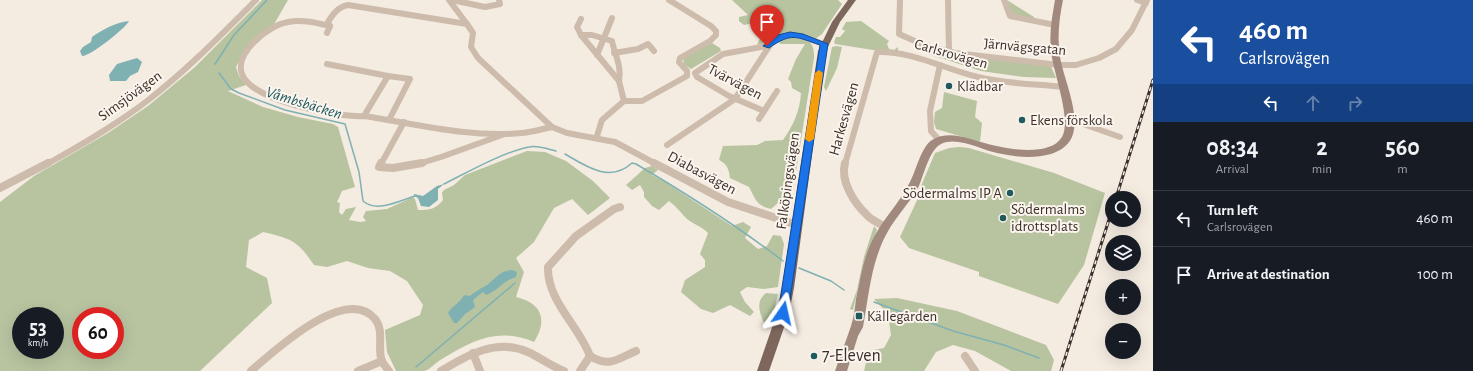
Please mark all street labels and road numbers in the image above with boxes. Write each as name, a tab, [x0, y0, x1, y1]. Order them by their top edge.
street label: Carlsrovägen	[913, 36, 989, 72]
street label: Järnvägsgatan	[983, 36, 1067, 58]
street label: Tvärvägen	[705, 61, 765, 103]
street label: Simsjövägen	[95, 68, 165, 124]
street label: Harkesvägen	[826, 81, 862, 157]
street label: Falköpingsvägen	[774, 132, 802, 230]
street label: Diabasvägen	[665, 149, 739, 197]

